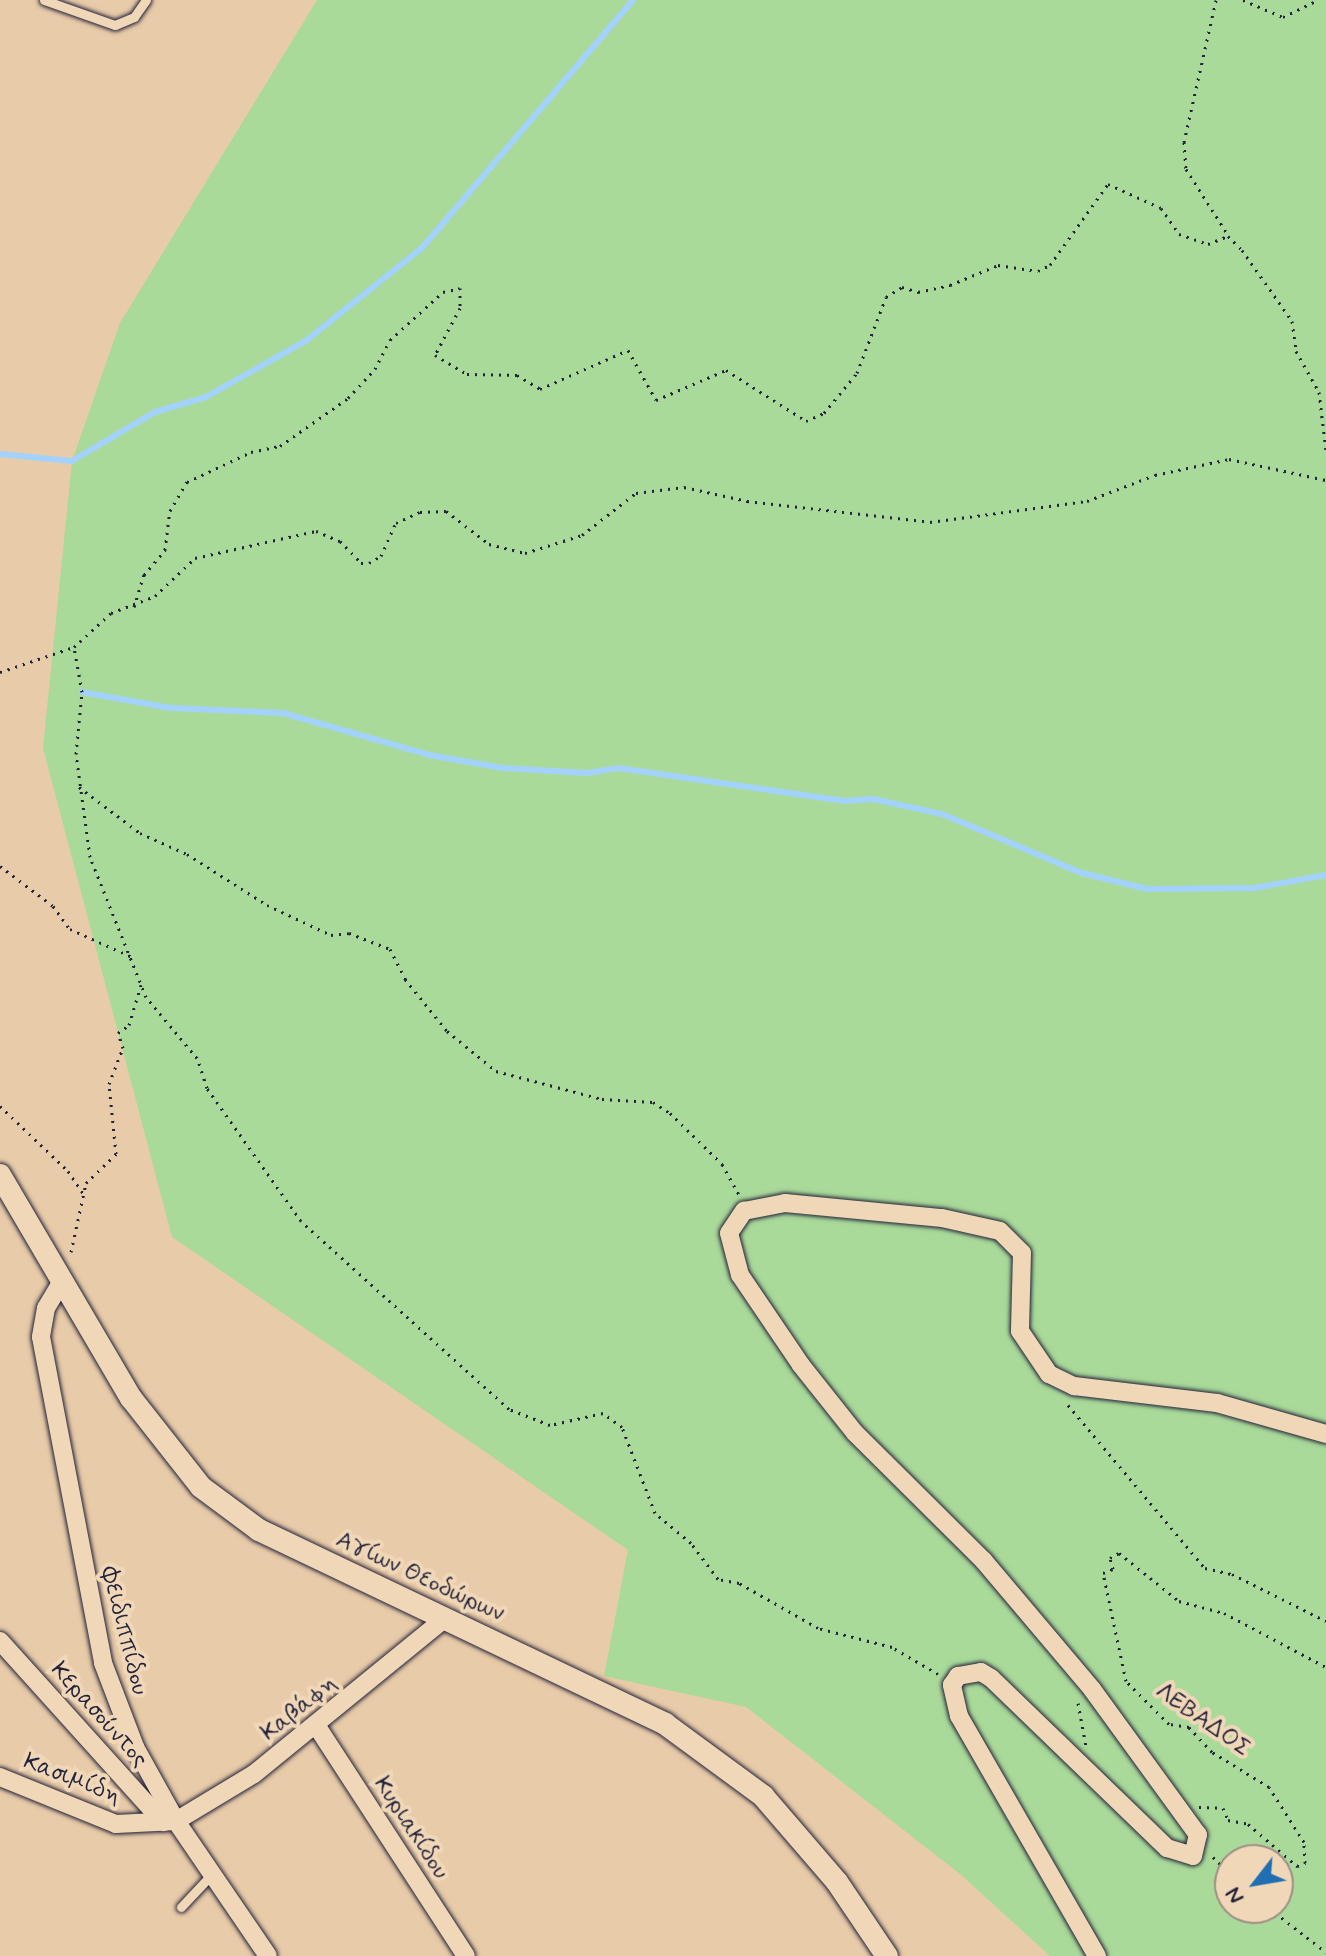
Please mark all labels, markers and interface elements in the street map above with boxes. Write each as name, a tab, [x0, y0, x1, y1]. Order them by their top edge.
street label: Αγίων Θεοδώρων	[331, 1525, 509, 1629]
street label: Φειδιππίδου	[94, 1564, 154, 1698]
street label: Κερασούντος	[44, 1656, 154, 1774]
street label: Καβάφη	[255, 1669, 343, 1747]
street label: ΛΕΒΑΔΟΣ	[1150, 1677, 1256, 1763]
street label: Κασιμίδη	[19, 1747, 125, 1811]
street label: Κυριακίδου	[367, 1771, 455, 1885]
north arrow	[1214, 1844, 1294, 1924]
text: N	[1219, 1882, 1251, 1909]

